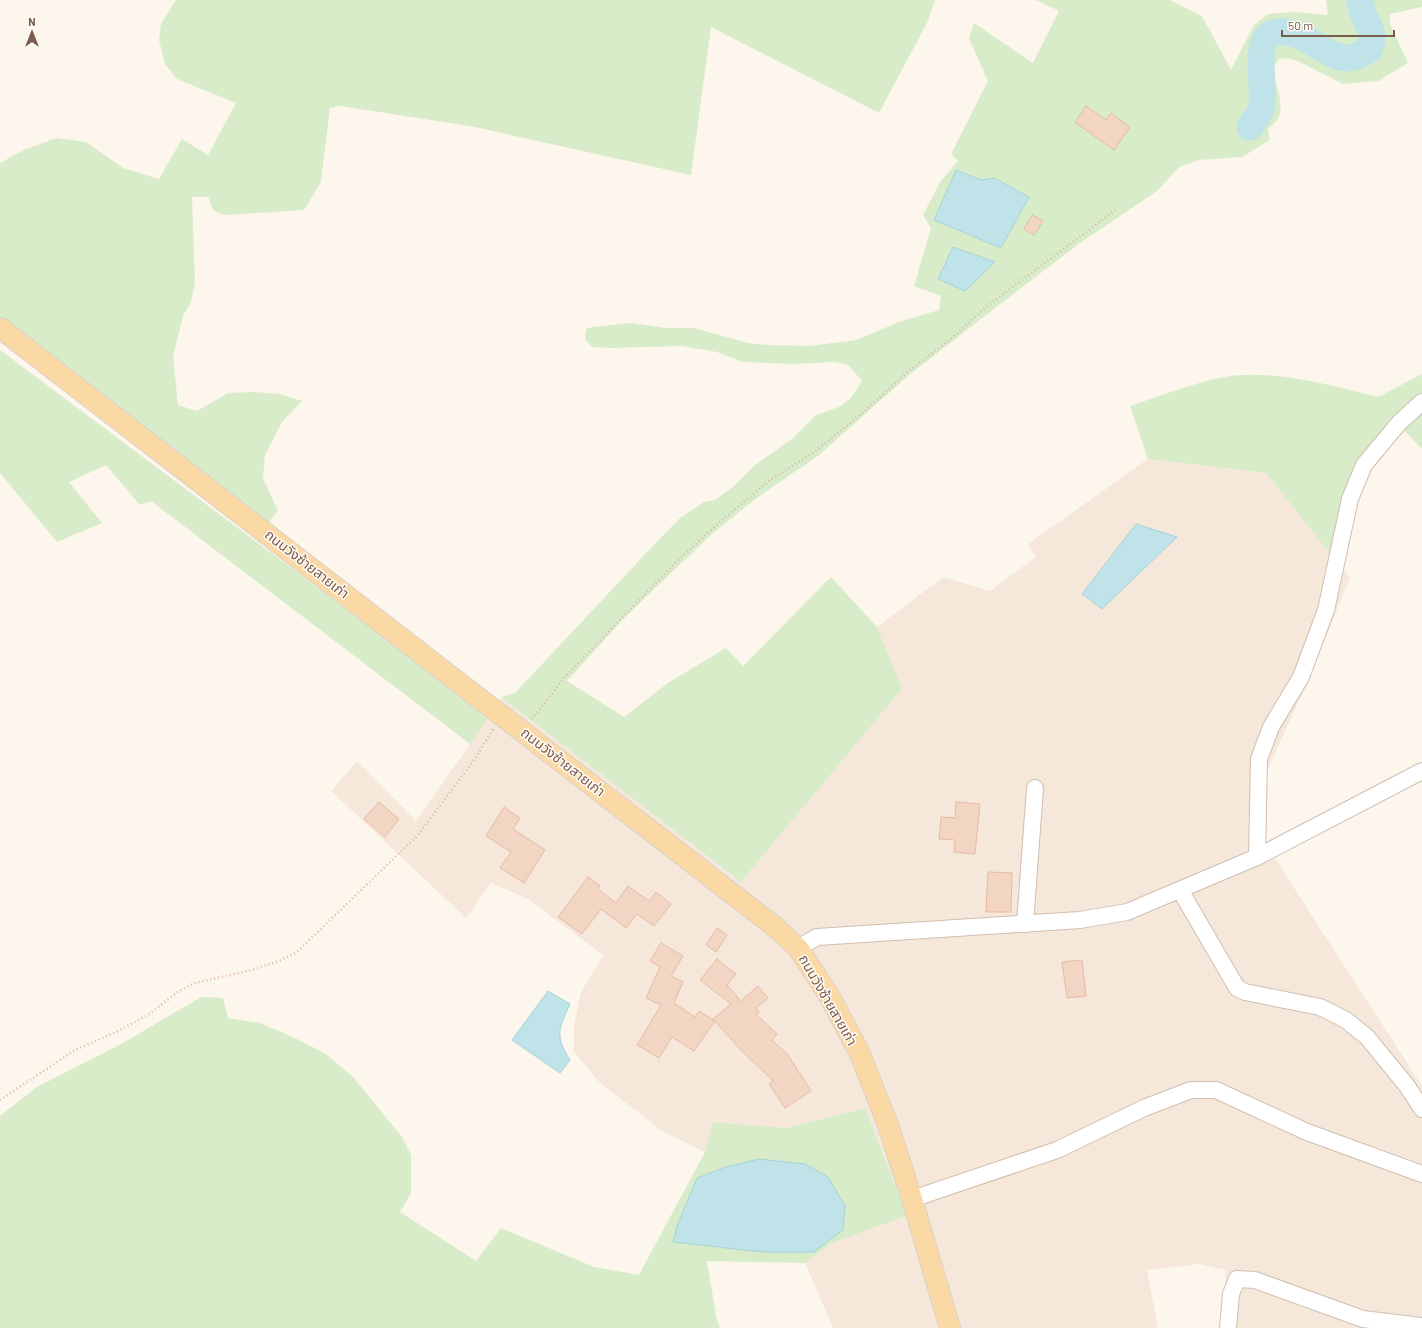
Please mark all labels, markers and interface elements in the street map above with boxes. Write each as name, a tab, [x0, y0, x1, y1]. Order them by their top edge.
north arrow	[12, 12, 52, 52]
scale bar	[1282, 12, 1394, 38]
text: N	[28, 15, 36, 28]
text: 50 m	[1288, 18, 1313, 32]
street label: ถนนวังซ้ายสายเก่า	[262, 526, 353, 602]
street label: ถนนวังซ้ายสายเก่า	[518, 724, 609, 800]
street label: ถนนวังซ้ายสายเก่า	[796, 951, 861, 1048]

